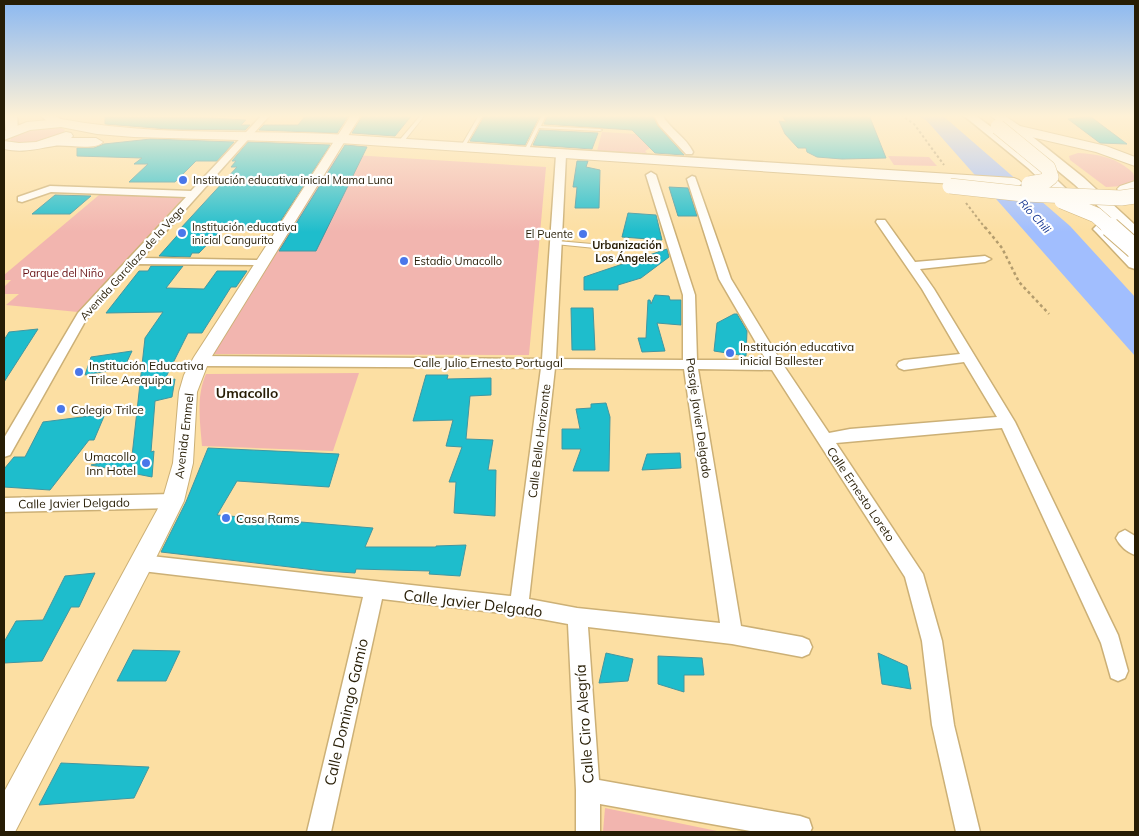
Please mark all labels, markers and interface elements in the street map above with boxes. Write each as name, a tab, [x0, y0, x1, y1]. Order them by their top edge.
place label: Institución educativa inicial Mama Luna	[193, 173, 393, 187]
marker: Institución educativa inicial Mama Luna	[177, 174, 189, 186]
water label: Río Chili	[1016, 196, 1054, 236]
street label: Avenida Garcilazo de la Vega	[77, 203, 187, 323]
place label: Institución educativa inicial Cangurito	[192, 220, 297, 247]
marker: Institución educativa inicial Cangurito	[176, 227, 188, 239]
place label: El Puente	[525, 227, 573, 241]
marker: El Puente	[577, 228, 589, 240]
district label: Urbanización Los Ángeles	[592, 238, 662, 265]
place label: Estadio Umacollo	[414, 254, 502, 268]
marker: Estadio Umacollo	[398, 255, 410, 267]
park label: Parque del Niño	[23, 266, 103, 280]
place label: Institución educativa inicial Ballester	[740, 339, 854, 368]
marker: Institución educativa inicial Ballester	[724, 347, 736, 359]
street label: Calle Julio Ernesto Portugal	[413, 355, 563, 370]
street label: Pasaje Javier Delgado	[683, 357, 715, 479]
place label: Institución Educativa Trilce Arequipa	[89, 358, 204, 387]
marker: Institución Educativa Trilce Arequipa	[73, 366, 85, 378]
street label: Calle Bello Horizonte	[525, 383, 553, 499]
district label: Umacollo	[216, 384, 278, 402]
street label: Avenida Emmel	[171, 392, 197, 480]
place label: Colegio Trilce	[71, 402, 144, 417]
marker: Colegio Trilce	[55, 403, 67, 415]
street label: Calle Ernesto Loreto	[824, 444, 898, 544]
place label: Umacollo Inn Hotel	[84, 449, 136, 478]
marker: Umacollo Inn Hotel	[140, 457, 152, 469]
street label: Calle Javier Delgado	[18, 495, 130, 511]
place label: Casa Rams	[236, 511, 300, 526]
marker: Casa Rams	[220, 512, 232, 524]
street label: Calle Javier Delgado	[403, 585, 543, 621]
street label: Calle Domingo Gamio	[320, 637, 372, 787]
street label: Calle Ciro Alegría	[570, 664, 598, 784]

